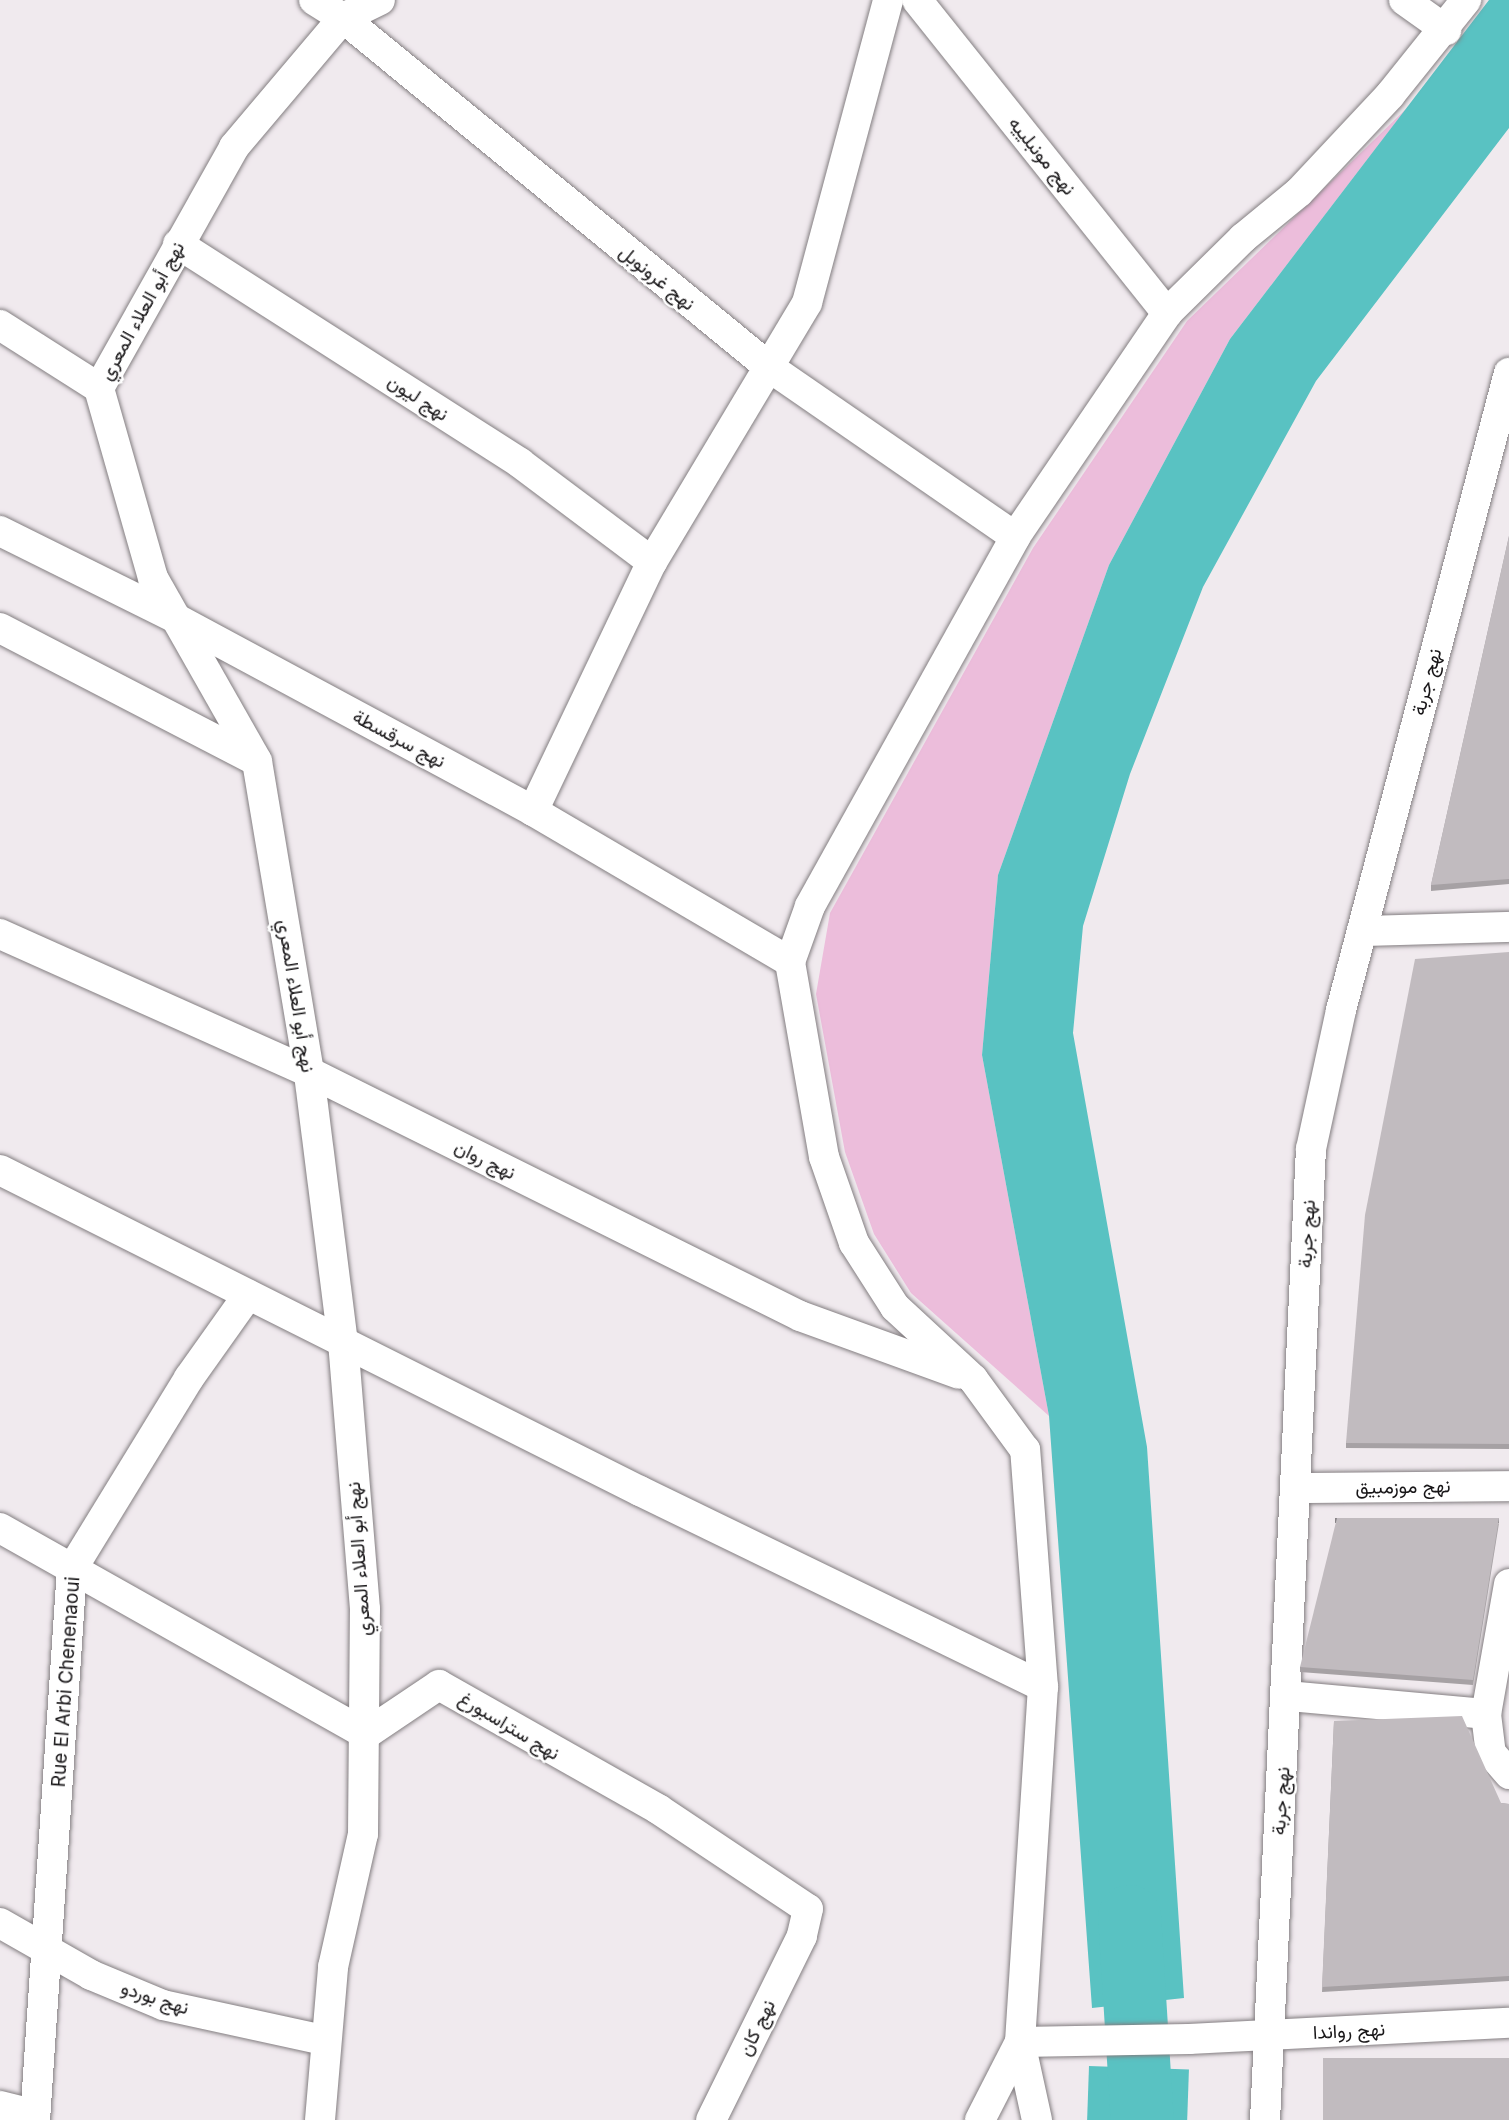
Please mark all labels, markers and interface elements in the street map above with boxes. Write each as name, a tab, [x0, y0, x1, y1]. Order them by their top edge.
street label: نهج مونبلييه	[1003, 112, 1081, 200]
street label: نهج أبو العلاء المعري	[95, 238, 189, 384]
street label: نهج غرونوبل	[615, 241, 699, 315]
street label: نهج ليون	[383, 370, 453, 426]
street label: نهج جربة	[1407, 646, 1447, 718]
street label: نهج سرقسطة	[349, 705, 449, 773]
street label: نهج أبو العلاء المعري	[273, 918, 319, 1074]
street label: نهج روان	[451, 1135, 519, 1185]
street label: نهج جربة	[1294, 1199, 1320, 1269]
street label: نهج موزمبيق	[1355, 1475, 1451, 1499]
street label: نهج أبو العلاء المعري	[342, 1481, 376, 1637]
street label: Rue El Arbi Chenenaoui	[47, 1576, 85, 1788]
street label: نهج ستراسبورغ	[454, 1687, 564, 1765]
street label: نهج جربة	[1267, 1766, 1295, 1836]
street label: نهج بوردو	[118, 1976, 192, 2020]
street label: نهج كان	[734, 1996, 780, 2060]
street label: نهج رواندا	[1312, 2018, 1386, 2044]

